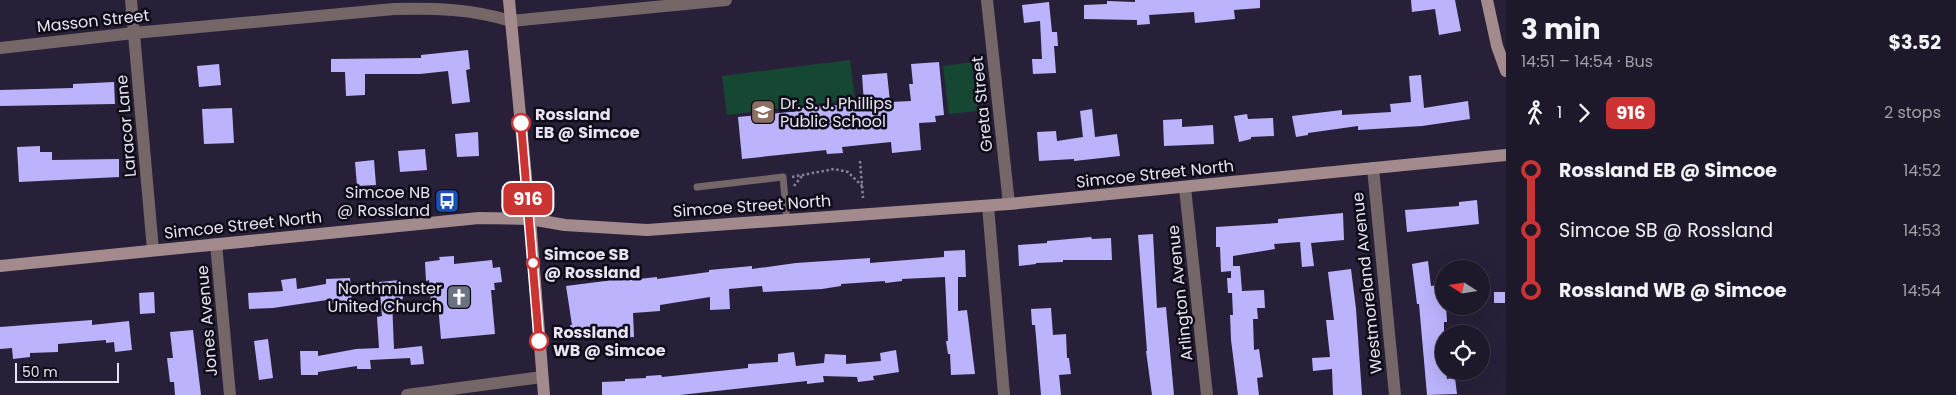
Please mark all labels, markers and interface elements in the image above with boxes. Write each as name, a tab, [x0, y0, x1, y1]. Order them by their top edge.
street label: Masson Street	[36, 4, 151, 38]
text: 3 min	[1521, 10, 1601, 49]
text: $3.52	[1888, 29, 1941, 56]
text: 14:51 – 14:54 · Bus	[1521, 50, 1653, 73]
street label: Greta Street	[966, 55, 998, 153]
street label: Laracor Lane	[110, 74, 142, 178]
place label: Dr. S. J. Phillips Public School	[780, 92, 892, 133]
school or university icon: Dr. S. J. Phillips Public School	[750, 99, 776, 125]
icon: walk	[1521, 99, 1549, 127]
icon: forward	[1570, 99, 1598, 127]
text: 916	[1616, 100, 1645, 125]
text: 1	[1557, 101, 1562, 124]
text: 2 stops	[1884, 101, 1941, 124]
place label: Rossland EB @ Simcoe	[535, 103, 640, 144]
marker: Rossland EB @ Simcoe	[511, 113, 531, 133]
street label: Simcoe Street North	[1075, 154, 1235, 194]
text: Rossland EB @ Simcoe	[1559, 157, 1777, 184]
text: 14:52	[1903, 159, 1941, 182]
place label: Simcoe NB @ Rossland	[337, 181, 430, 222]
line badge: 916	[499, 183, 557, 215]
text: 916	[513, 186, 543, 211]
bus stop icon: Simcoe NB @ Rossland	[434, 188, 460, 214]
street label: Simcoe Street North	[672, 189, 832, 223]
street label: Westmoreland Avenue	[1346, 191, 1388, 375]
street label: Simcoe Street North	[163, 205, 323, 245]
text: Simcoe SB @ Rossland	[1559, 217, 1773, 244]
text: 14:53	[1903, 219, 1941, 242]
street label: Arlington Avenue	[1161, 224, 1199, 362]
place label: Simcoe SB @ Rossland	[544, 243, 640, 284]
marker: Simcoe SB @ Rossland	[526, 256, 540, 270]
north arrow	[1435, 260, 1490, 315]
map controls	[1435, 260, 1490, 380]
street label: Jones Avenue	[191, 264, 223, 378]
place label: Northminster United Church	[327, 277, 442, 318]
text: Rossland WB @ Simcoe	[1559, 277, 1787, 304]
text: 14:54	[1902, 279, 1941, 302]
church icon: Northminster United Church	[446, 284, 472, 310]
place label: Rossland WB @ Simcoe	[553, 321, 666, 362]
button: locate	[1435, 325, 1490, 380]
marker: Rossland WB @ Simcoe	[529, 331, 549, 351]
scale bar	[15, 360, 119, 383]
text: 50 m	[22, 362, 58, 382]

